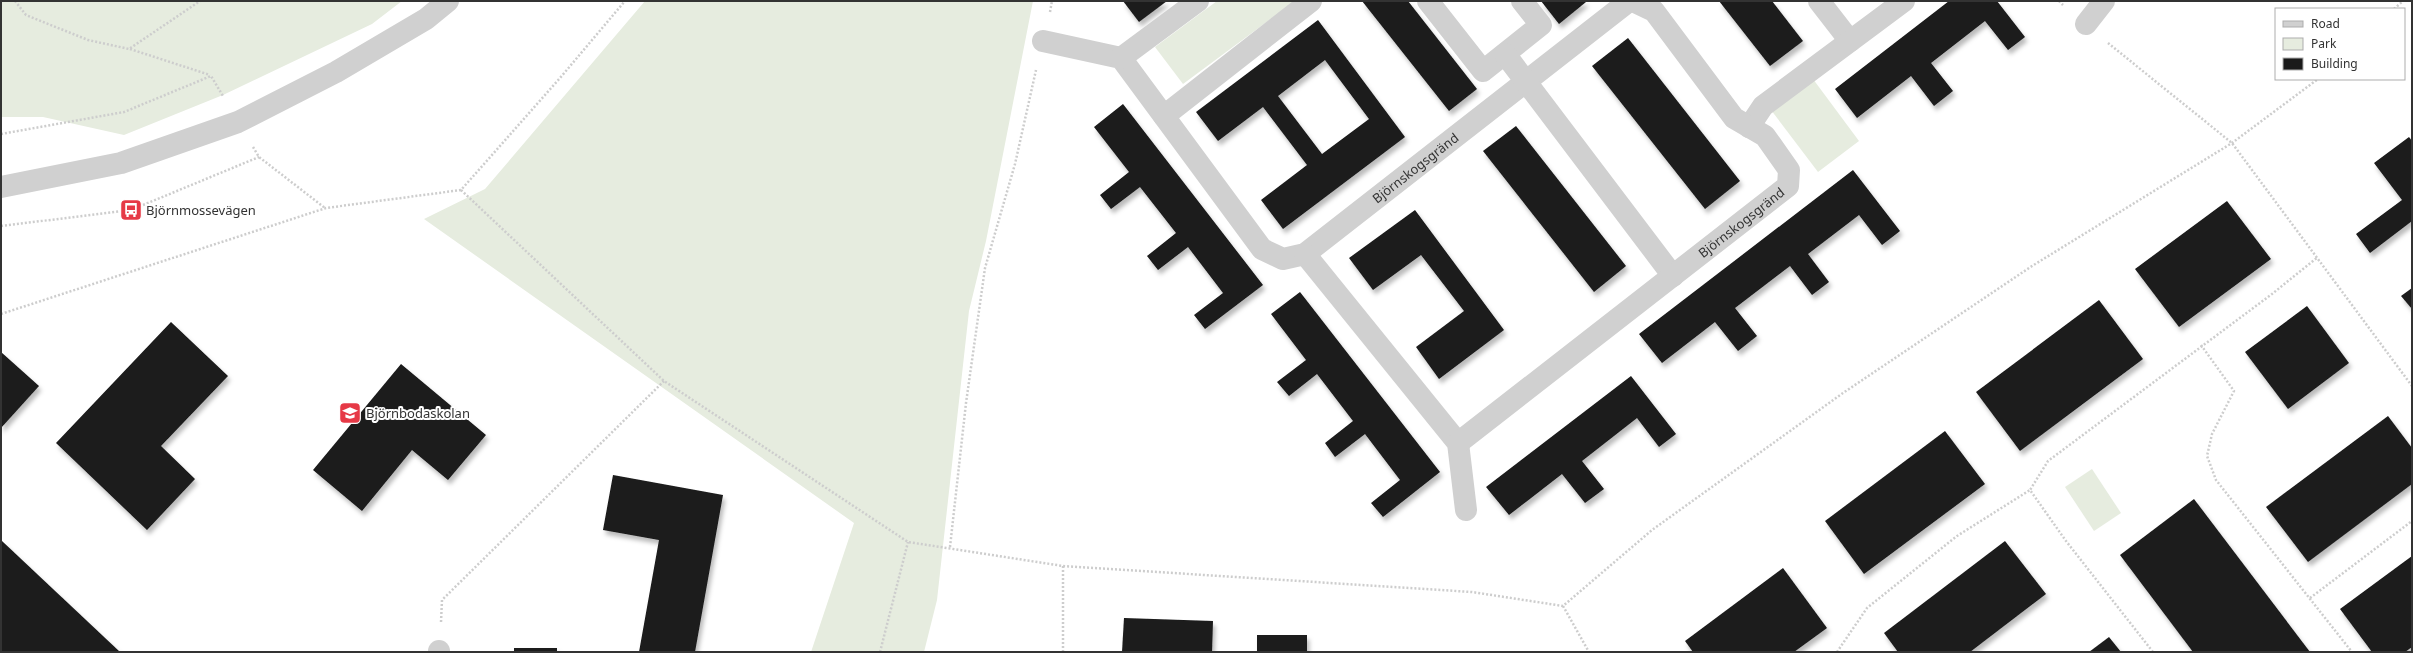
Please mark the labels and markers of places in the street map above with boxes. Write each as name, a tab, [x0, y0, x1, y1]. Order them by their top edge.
bus stop icon: Björnmossevägen	[118, 197, 144, 223]
place label: Björnmossevägen	[146, 201, 256, 219]
school or university icon: Björnbodaskolan	[337, 400, 363, 426]
place label: Björnbodaskolan	[366, 404, 470, 422]

